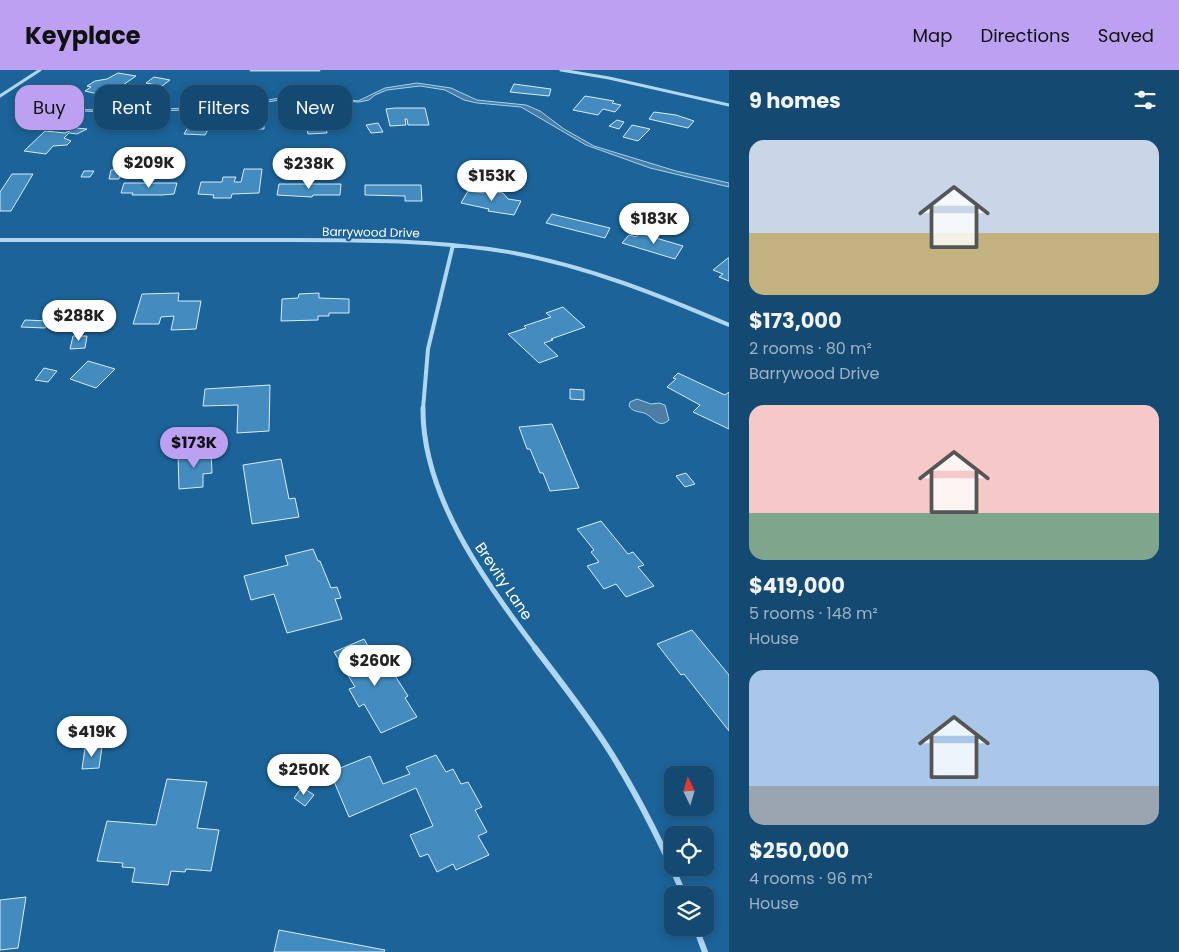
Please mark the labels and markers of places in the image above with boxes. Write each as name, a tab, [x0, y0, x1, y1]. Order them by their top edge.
pin: $209K	[114, 146, 184, 189]
pin: $238K	[274, 148, 344, 190]
pin: $153K	[457, 160, 527, 202]
pin: $183K	[619, 202, 689, 245]
pin: $288K	[44, 300, 114, 342]
pin: $173K	[159, 426, 229, 469]
pin: $260K	[340, 644, 410, 687]
pin: $419K	[57, 716, 127, 758]
pin: $250K	[269, 754, 339, 796]

